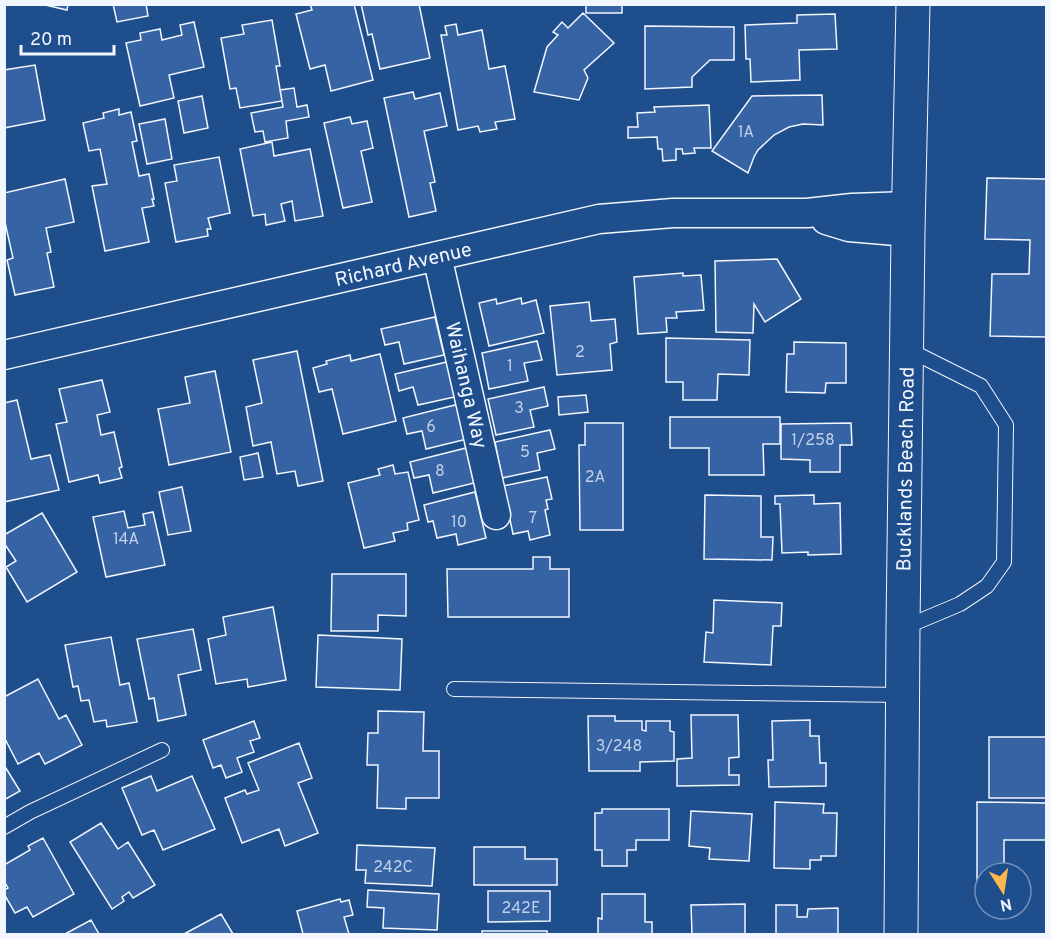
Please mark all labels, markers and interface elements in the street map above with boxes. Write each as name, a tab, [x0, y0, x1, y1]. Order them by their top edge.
scale bar	[21, 18, 114, 56]
text: 20 m	[30, 29, 72, 52]
house number: 1A	[738, 123, 754, 143]
street label: Richard Avenue	[332, 238, 474, 294]
street label: Waihanga Way	[438, 320, 492, 451]
house number: 2	[575, 343, 585, 363]
house number: 1	[507, 357, 513, 377]
street label: Bucklands Beach Road	[892, 366, 922, 572]
house number: 3	[514, 399, 524, 419]
house number: 6	[426, 418, 436, 438]
house number: 1/258	[791, 431, 835, 451]
house number: 5	[520, 443, 530, 463]
house number: 8	[435, 462, 445, 482]
house number: 2A	[585, 468, 605, 488]
house number: 7	[529, 509, 537, 529]
house number: 10	[451, 513, 467, 533]
house number: 14A	[113, 530, 139, 550]
house number: 3/248	[596, 737, 642, 757]
house number: 242C	[373, 858, 413, 878]
north arrow	[973, 861, 1033, 921]
text: N	[998, 893, 1013, 915]
house number: 242E	[502, 899, 540, 919]

